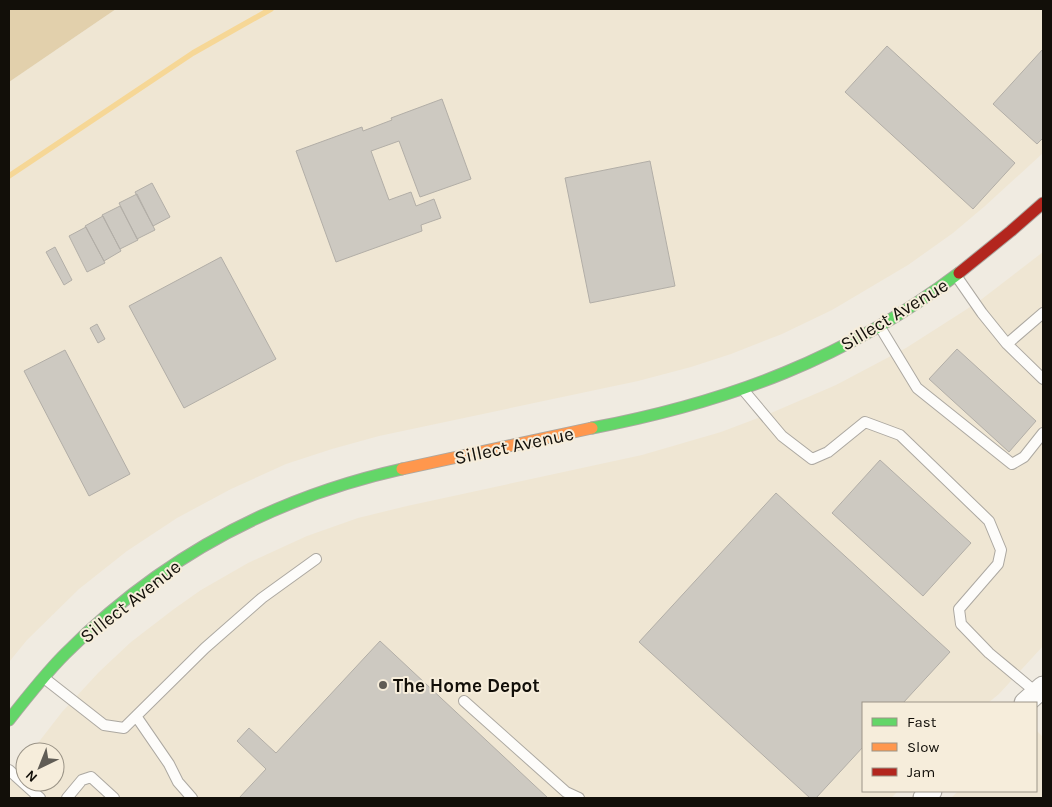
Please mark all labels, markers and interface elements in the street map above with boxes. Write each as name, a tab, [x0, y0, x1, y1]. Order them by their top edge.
street label: Sillect Avenue	[837, 274, 952, 356]
street label: Sillect Avenue	[452, 423, 576, 469]
street label: Sillect Avenue	[76, 556, 185, 648]
place label: The Home Depot	[393, 675, 540, 697]
marker: The Home Depot	[377, 679, 389, 691]
legend	[862, 702, 1037, 792]
text: Fast	[907, 713, 937, 731]
text: Slow	[907, 738, 939, 756]
north arrow	[15, 742, 65, 792]
text: Jam	[907, 763, 935, 781]
text: N	[22, 766, 41, 786]

